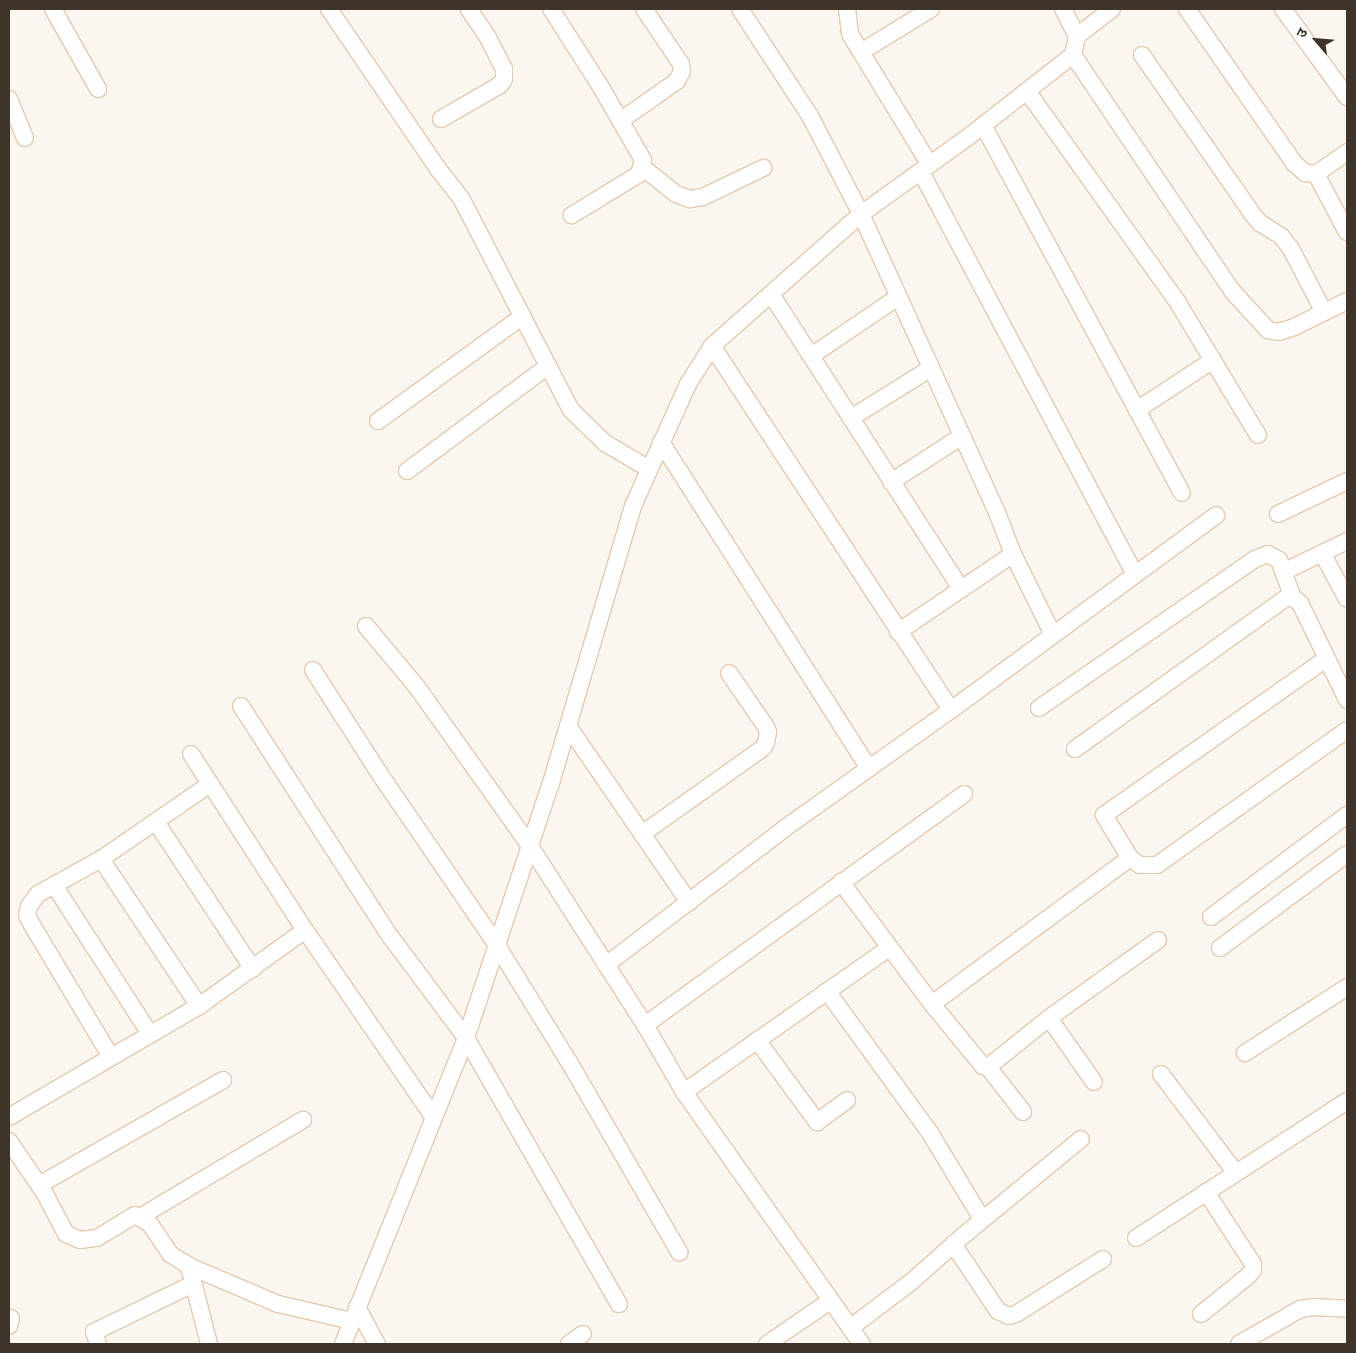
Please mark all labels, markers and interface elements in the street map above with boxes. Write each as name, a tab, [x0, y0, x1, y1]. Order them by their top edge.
north arrow	[1291, 15, 1341, 65]
text: उ	[1293, 25, 1312, 40]

